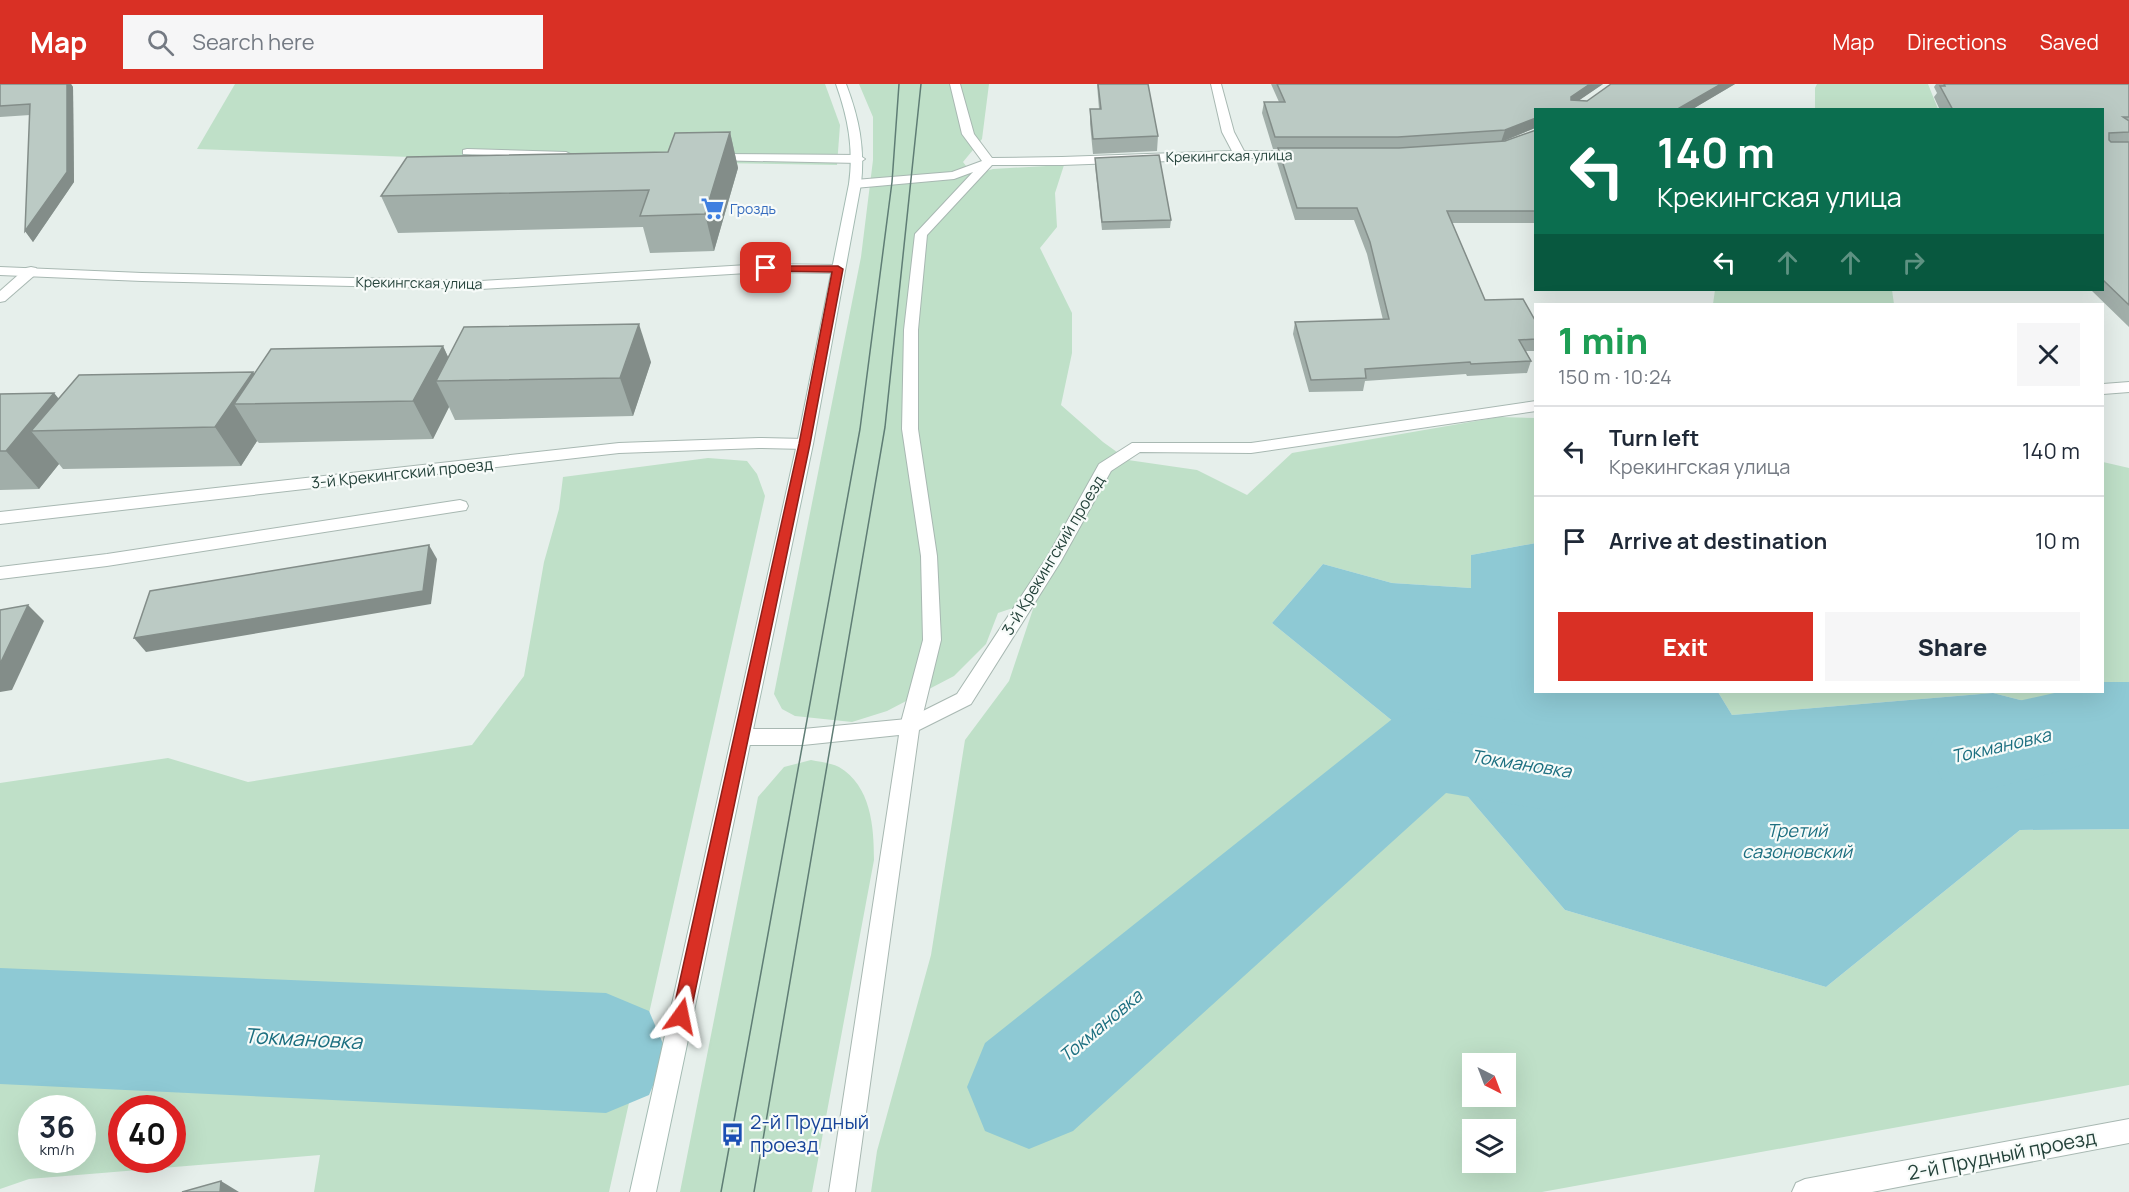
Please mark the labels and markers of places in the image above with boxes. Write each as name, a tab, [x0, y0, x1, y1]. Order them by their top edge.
supermarket icon: Гроздь	[699, 196, 725, 222]
place label: Гроздь	[730, 199, 776, 218]
pin	[740, 242, 791, 293]
place label: 2-й Прудный проезд	[750, 1108, 869, 1158]
bus stop icon: 2-й Прудный проезд	[719, 1121, 745, 1147]

